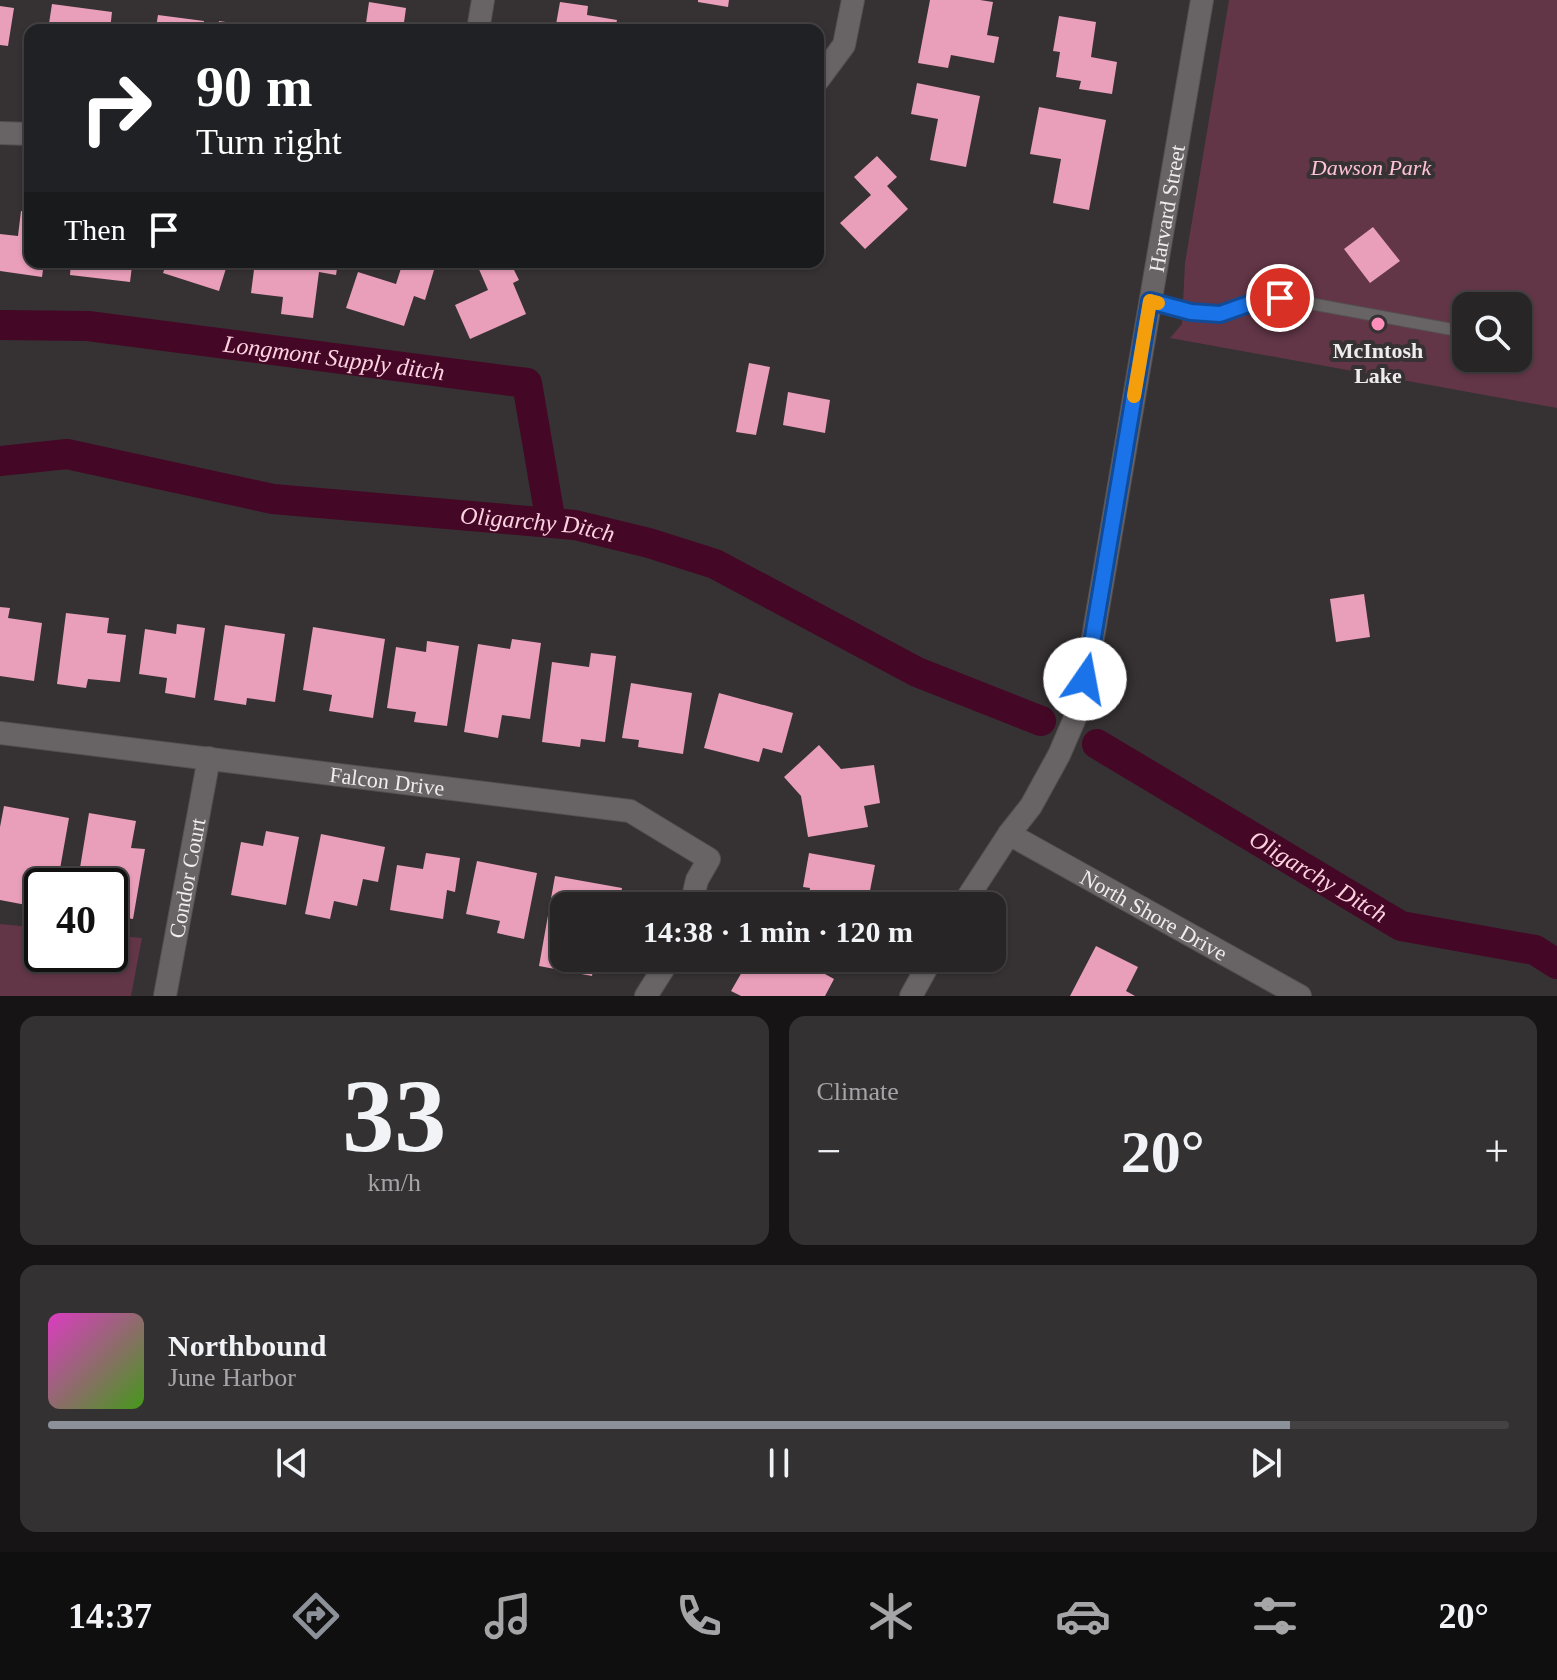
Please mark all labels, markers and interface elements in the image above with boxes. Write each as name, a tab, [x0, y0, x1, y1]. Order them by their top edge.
icon: right	[64, 56, 168, 160]
text: 90 m	[196, 56, 313, 118]
text: Turn right	[196, 122, 342, 162]
street label: Harvard Street	[1144, 143, 1190, 274]
park label: Dawson Park	[1310, 155, 1432, 180]
icon: arrive	[142, 208, 186, 252]
text: Then	[64, 213, 126, 246]
pin	[1246, 264, 1314, 332]
icon: arrive	[1258, 276, 1302, 320]
map controls	[1452, 292, 1532, 372]
button: search	[1452, 292, 1532, 372]
marker: McIntosh Lake	[1369, 315, 1387, 333]
water label: Longmont Supply ditch	[221, 331, 446, 385]
place label: McIntosh Lake	[1333, 338, 1423, 388]
water label: Oligarchy Ditch	[459, 502, 617, 547]
position arrow	[1043, 637, 1127, 721]
street label: Falcon Drive	[328, 762, 446, 801]
street label: Condor Court	[164, 816, 211, 940]
water label: Oligarchy Ditch	[1245, 825, 1392, 928]
street label: North Shore Drive	[1076, 864, 1231, 966]
speed limit sign: 40	[24, 868, 128, 972]
text: 14:38 · 1 min · 120 m	[643, 915, 913, 948]
text: 33	[342, 1058, 446, 1173]
text: Climate	[817, 1077, 899, 1106]
text: 20°	[1121, 1119, 1205, 1185]
text: −	[817, 1127, 841, 1176]
text: +	[1484, 1127, 1509, 1176]
text: km/h	[368, 1168, 421, 1197]
text: Northbound	[168, 1329, 326, 1362]
text: June Harbor	[168, 1363, 296, 1392]
icon: previous	[270, 1441, 314, 1485]
icon: pause	[757, 1441, 801, 1485]
icon: next	[1244, 1441, 1288, 1485]
icon: directions	[288, 1588, 344, 1644]
icon: music	[480, 1588, 536, 1644]
icon: phone	[671, 1588, 727, 1644]
icon: climate	[863, 1588, 919, 1644]
icon: car	[1055, 1588, 1111, 1644]
icon: filters	[1247, 1588, 1303, 1644]
text: 14:37	[68, 1596, 152, 1636]
text: 20°	[1439, 1596, 1489, 1636]

